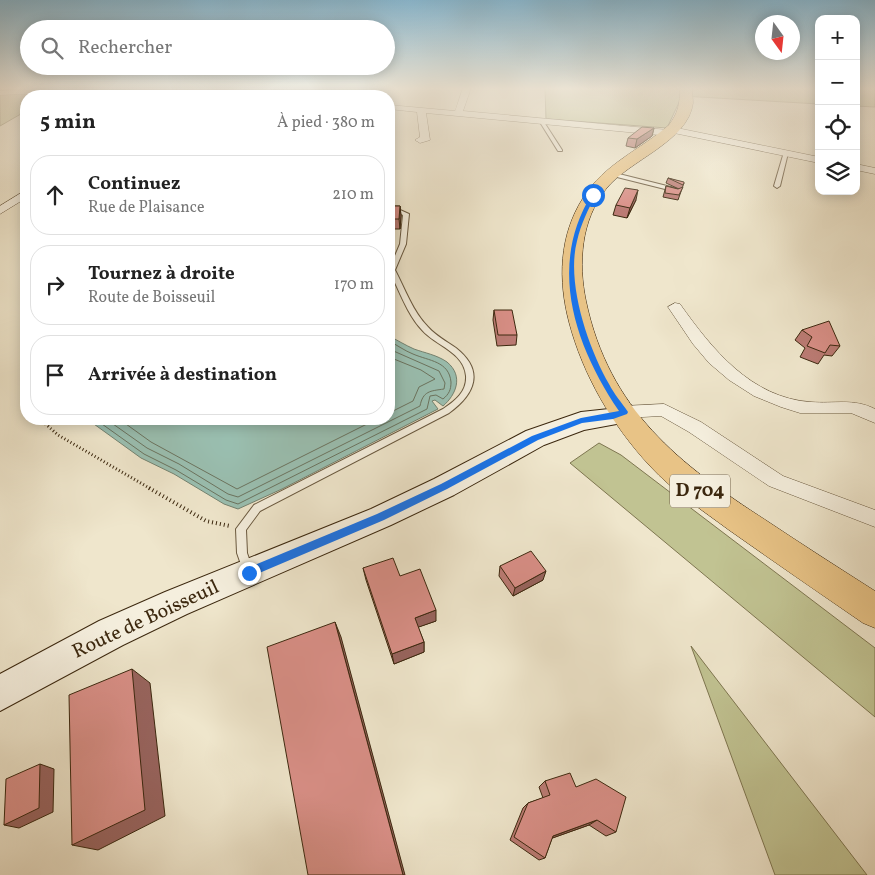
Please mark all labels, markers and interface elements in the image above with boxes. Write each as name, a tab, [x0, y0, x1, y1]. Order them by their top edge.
north arrow	[755, 15, 800, 60]
map controls	[815, 15, 860, 195]
button: +	[815, 15, 860, 60]
search box	[20, 20, 395, 75]
icon: search	[38, 34, 66, 62]
text: Rechercher	[78, 35, 172, 61]
button: −	[815, 60, 860, 105]
button: locate	[815, 105, 860, 150]
text: 5 min	[40, 108, 96, 137]
text: À pied · 380 m	[277, 112, 375, 134]
button: layers	[815, 150, 860, 195]
text: Continuez	[88, 171, 180, 197]
icon: ahead	[41, 181, 69, 209]
text: 210 m	[332, 184, 374, 206]
route start	[582, 184, 605, 207]
text: Rue de Plaisance	[88, 197, 205, 219]
text: Tournez à droite	[88, 261, 235, 287]
icon: right	[41, 271, 69, 299]
text: 170 m	[334, 274, 374, 296]
text: Route de Boisseuil	[88, 287, 215, 309]
icon: arrive	[41, 361, 69, 389]
text: Arrivée à destination	[88, 362, 277, 388]
road number: D 704	[670, 474, 730, 508]
route end	[238, 562, 261, 585]
street label: Route de Boisseuil	[68, 574, 224, 666]

